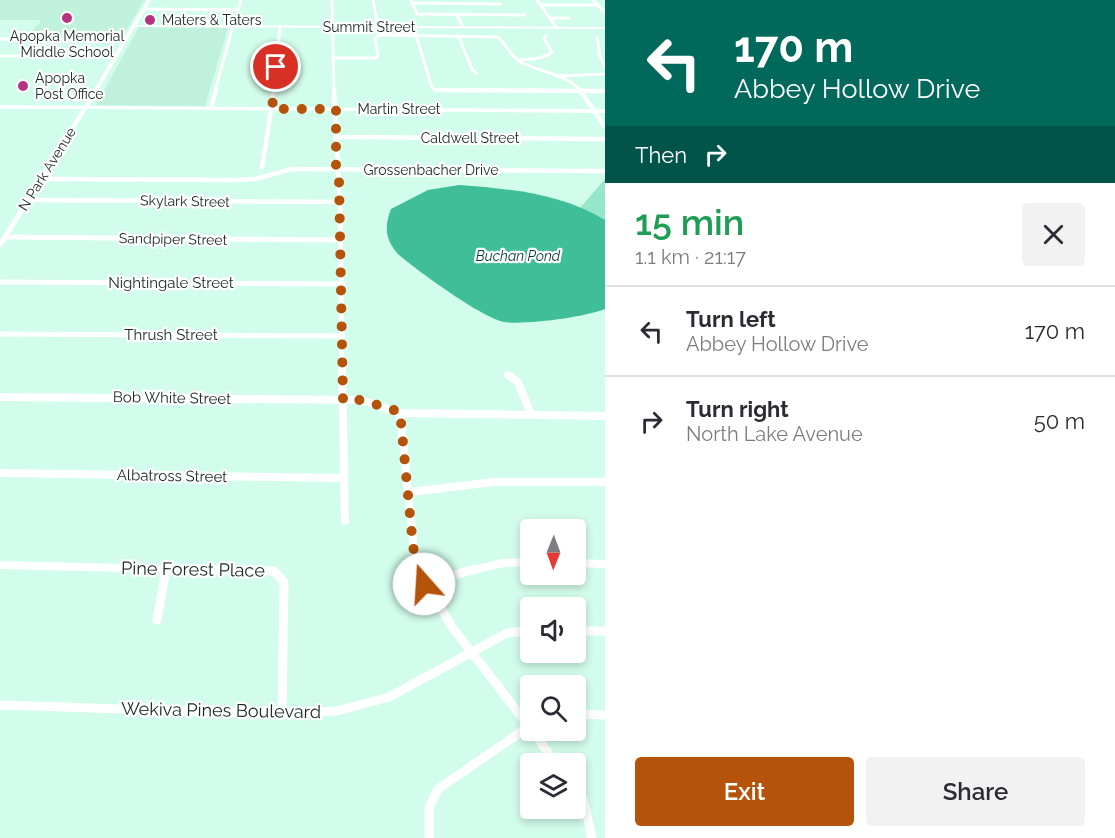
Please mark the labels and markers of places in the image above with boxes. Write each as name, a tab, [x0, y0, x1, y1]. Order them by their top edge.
marker: Apopka Memorial Middle School	[60, 11, 74, 25]
place label: Maters & Taters	[162, 12, 262, 28]
marker: Maters & Taters	[143, 13, 157, 27]
place label: Apopka Memorial Middle School	[10, 28, 125, 60]
pin	[250, 41, 301, 92]
place label: Apopka Post Office	[35, 70, 104, 102]
marker: Apopka Post Office	[16, 79, 30, 93]

